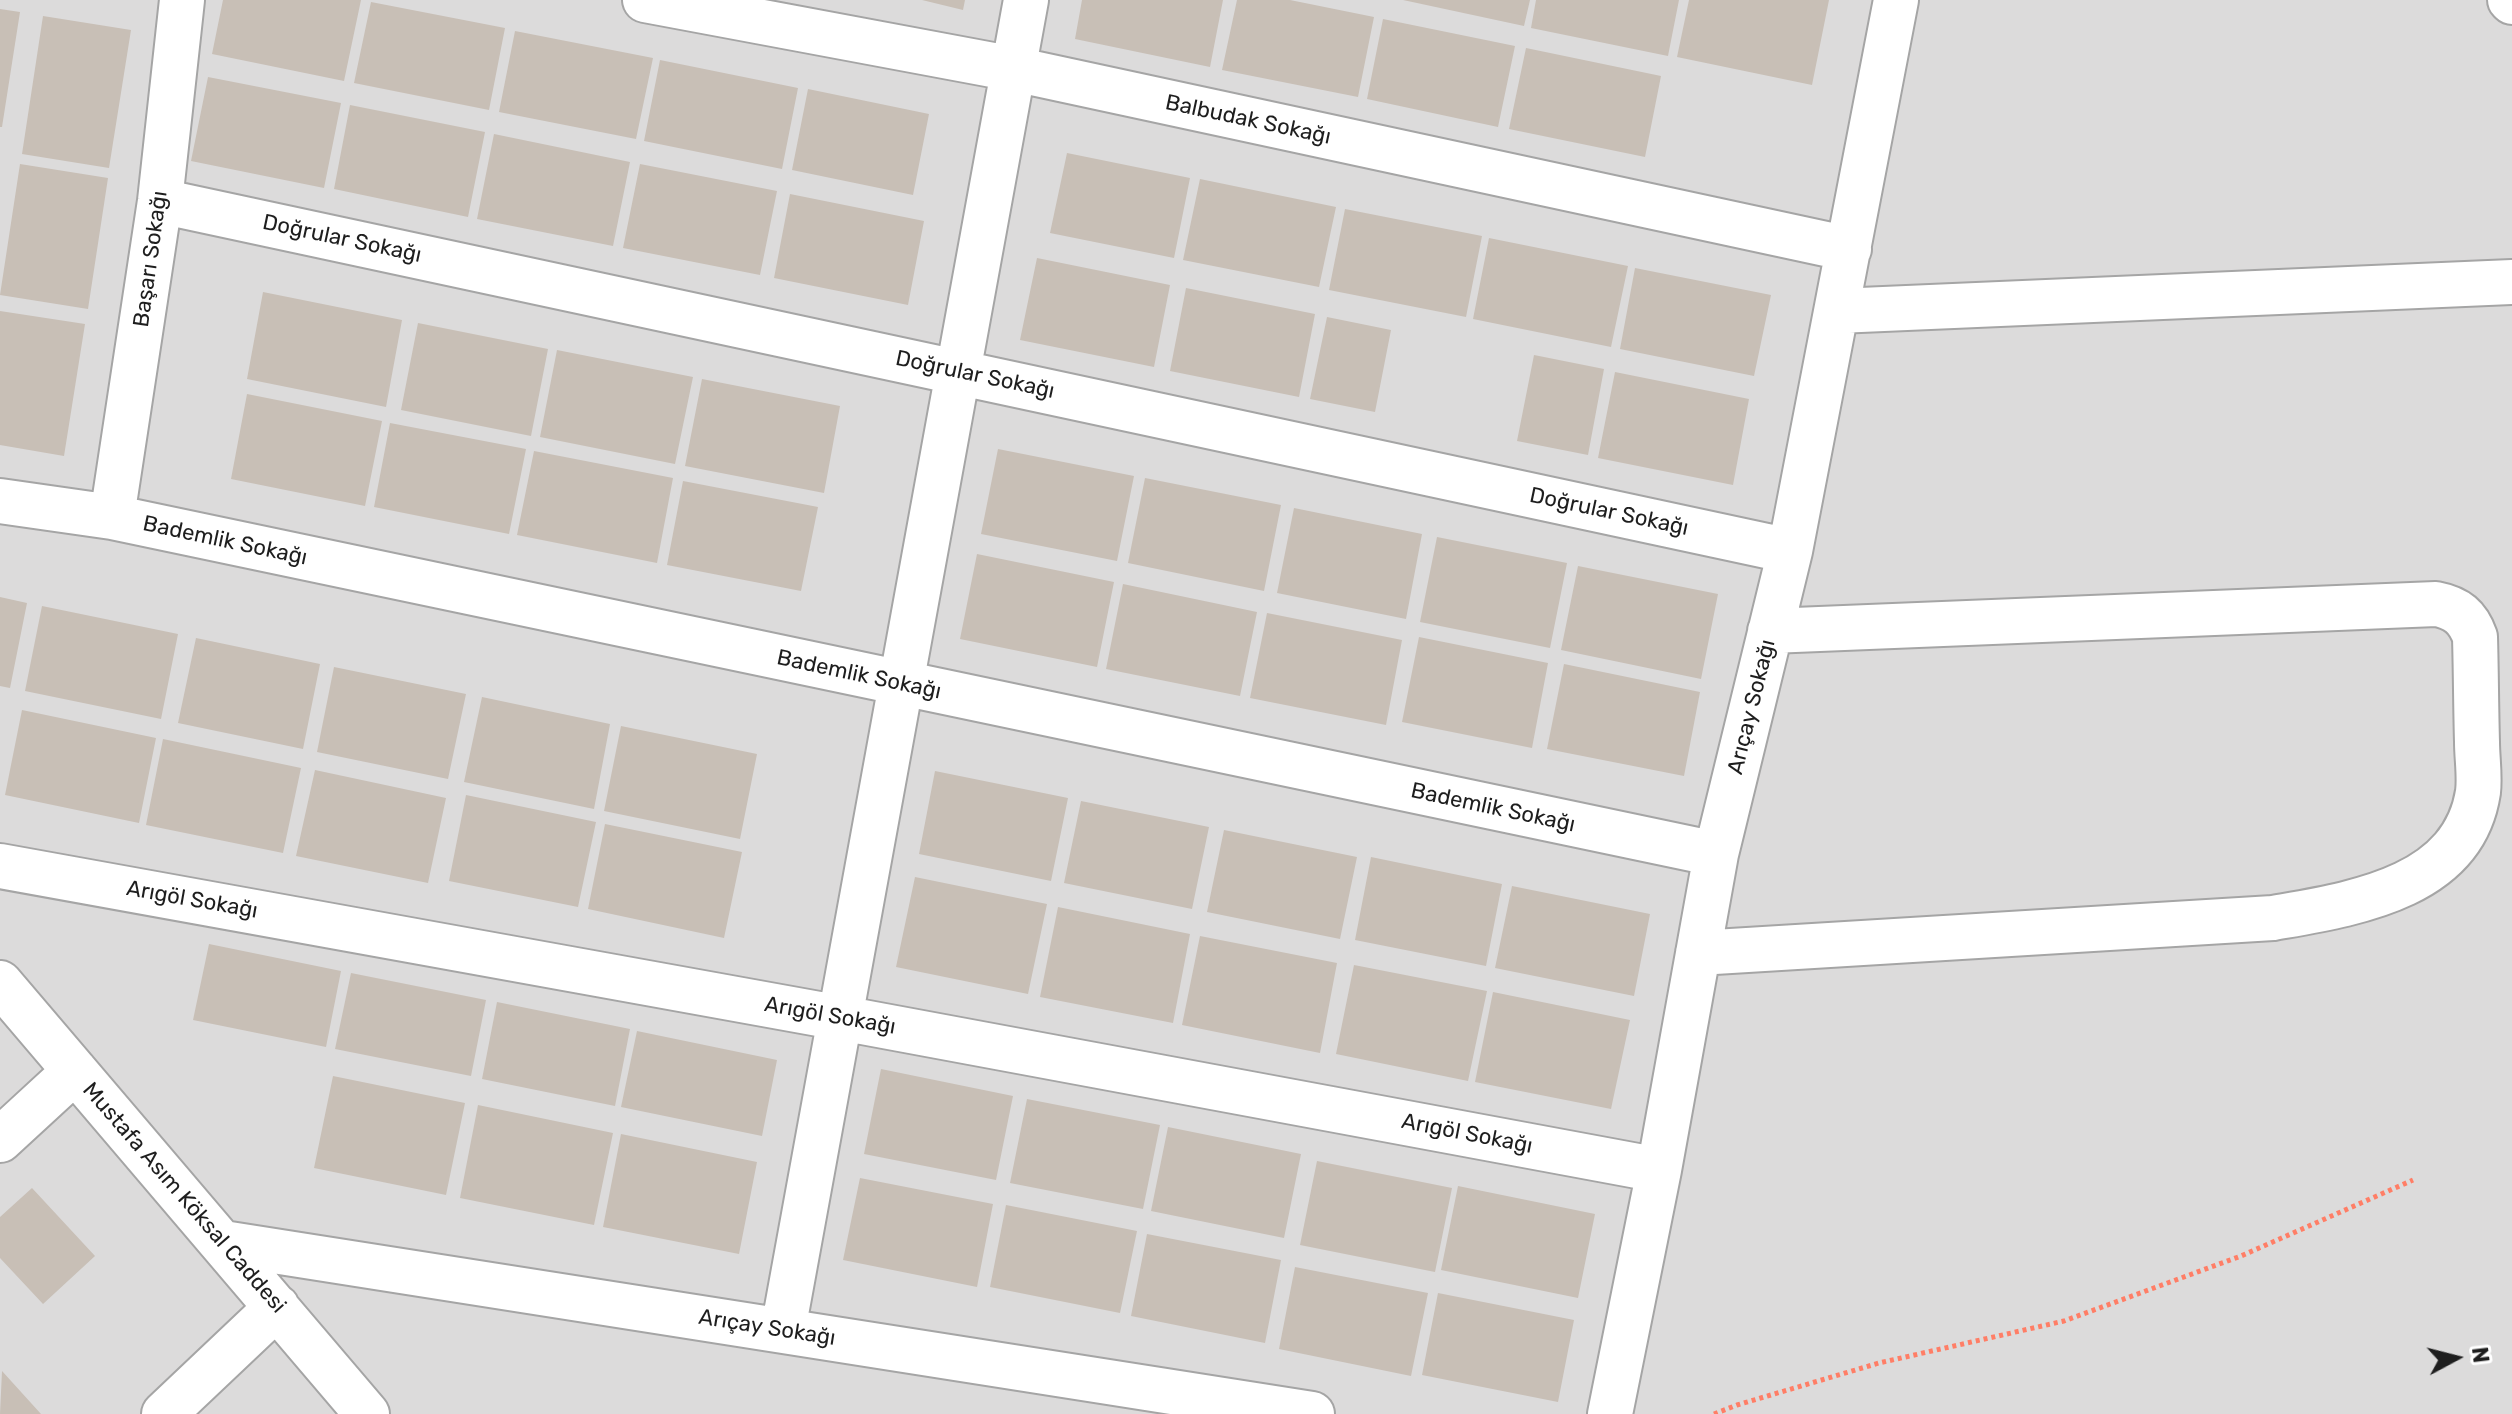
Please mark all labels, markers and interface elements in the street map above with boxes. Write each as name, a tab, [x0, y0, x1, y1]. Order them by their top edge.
street label: Balbudak Sokağı	[1163, 90, 1333, 150]
street label: Başarı Sokağı	[128, 189, 174, 329]
street label: Doğrular Sokağı	[260, 209, 424, 269]
street label: Doğrular Sokağı	[893, 345, 1057, 405]
street label: Doğrular Sokağı	[1527, 482, 1691, 542]
street label: Bademlik Sokağı	[140, 511, 310, 571]
street label: Arıçay Sokağı	[1722, 637, 1782, 777]
street label: Bademlik Sokağı	[774, 645, 944, 705]
street label: Bademlik Sokağı	[1408, 778, 1578, 838]
street label: Arıgöl Sokağı	[124, 875, 260, 925]
street label: Arıgöl Sokağı	[762, 991, 898, 1041]
street label: Mustafa Asım Köksal Caddesi	[77, 1077, 291, 1319]
street label: Arıgöl Sokağı	[1399, 1108, 1535, 1160]
street label: Arıçay Sokağı	[697, 1304, 837, 1352]
north arrow	[2416, 1318, 2496, 1398]
text: N	[2466, 1346, 2495, 1365]

